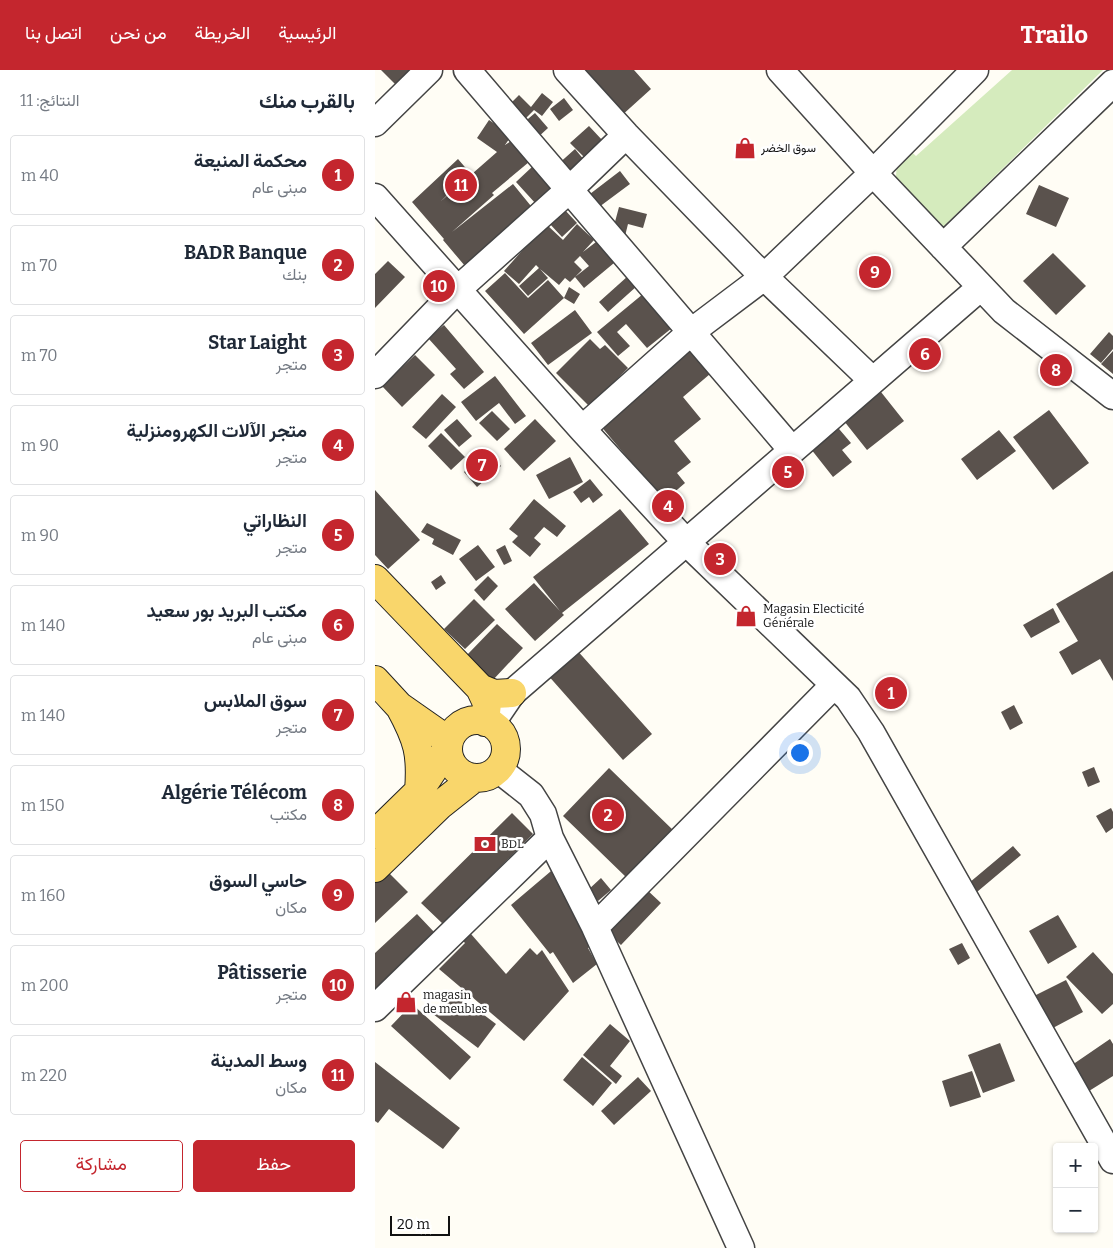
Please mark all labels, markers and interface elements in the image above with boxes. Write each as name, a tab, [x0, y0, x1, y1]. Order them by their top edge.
text: Trailo	[1021, 21, 1088, 49]
text: اتصل بنا	[25, 22, 82, 44]
text: من نحن	[110, 22, 167, 44]
text: الخريطة	[195, 22, 250, 44]
text: الرئيسية	[278, 22, 336, 44]
text: بالقرب منك	[259, 88, 355, 114]
text: النتائج: 11	[20, 91, 80, 110]
shop icon: سوق الخضر	[732, 135, 758, 161]
place label: سوق الخضر	[760, 141, 816, 156]
text: محكمة المنيعة	[194, 149, 307, 172]
text: 40 m	[21, 166, 59, 185]
text: 1	[335, 166, 341, 185]
pin: 11	[445, 166, 477, 204]
text: مبنى عام	[252, 178, 307, 197]
text: BADR Banque	[184, 241, 307, 264]
pin: 9	[859, 253, 891, 291]
text: 70 m	[21, 256, 57, 275]
text: 2	[334, 256, 343, 275]
text: بنك	[282, 265, 307, 284]
pin: 10	[423, 267, 455, 305]
text: Star Laight	[208, 331, 307, 354]
pin: 6	[909, 335, 941, 373]
text: 70 m	[21, 346, 57, 365]
text: 3	[333, 346, 343, 365]
pin: 8	[1040, 351, 1072, 389]
text: متجر	[276, 355, 307, 374]
text: متجر الآلات الكهرومنزلية	[127, 419, 307, 442]
text: 90 m	[21, 436, 59, 455]
text: 4	[333, 436, 343, 455]
pin: 7	[466, 446, 498, 484]
text: متجر	[276, 448, 307, 467]
pin: 5	[772, 453, 804, 491]
pin: 4	[652, 487, 684, 525]
text: النظاراتي	[243, 509, 307, 532]
text: 90 m	[21, 526, 59, 545]
text: 5	[334, 526, 342, 545]
text: متجر	[276, 538, 307, 557]
pin: 3	[704, 540, 736, 578]
text: مكتب البريد بور سعيد	[146, 599, 307, 622]
place label: Magasin Electicité Générale	[763, 602, 864, 630]
shop icon: Magasin Electicité Générale	[733, 603, 759, 629]
text: 140 m	[21, 616, 66, 635]
text: 6	[333, 616, 343, 635]
text: مبنى عام	[252, 628, 307, 647]
pin: 1	[875, 674, 907, 712]
text: سوق الملابس	[204, 689, 307, 712]
text: 140 m	[21, 706, 66, 725]
text: 7	[334, 706, 342, 725]
text: متجر	[276, 718, 307, 737]
your location	[787, 740, 813, 766]
text: Algérie Télécom	[162, 781, 307, 804]
text: 150 m	[21, 796, 65, 815]
text: 8	[333, 796, 343, 815]
pin: 2	[592, 796, 624, 834]
text: مكتب	[270, 805, 307, 824]
bank icon: BDL	[472, 831, 498, 857]
place label: BDL	[501, 837, 524, 851]
text: حاسي السوق	[209, 869, 307, 892]
text: 160 m	[21, 886, 66, 905]
text: 9	[333, 886, 343, 905]
text: مكان	[275, 898, 307, 917]
text: Pâtisserie	[217, 961, 307, 984]
text: 200 m	[21, 976, 69, 995]
text: 10	[329, 976, 347, 995]
text: متجر	[276, 985, 307, 1004]
place label: magasin de meubles	[423, 988, 488, 1016]
shop icon: magasin de meubles	[393, 989, 419, 1015]
text: وسط المدينة	[210, 1049, 307, 1072]
text: 220 m	[21, 1066, 67, 1085]
text: 11	[331, 1066, 345, 1085]
text: مكان	[275, 1078, 307, 1097]
button: مشاركة	[20, 1140, 183, 1192]
button: حفظ	[193, 1140, 355, 1192]
map controls	[1053, 1143, 1098, 1233]
button: +	[1053, 1143, 1098, 1188]
button: −	[1053, 1188, 1098, 1233]
scale bar	[390, 1213, 450, 1236]
text: 20 m	[397, 1216, 430, 1233]

